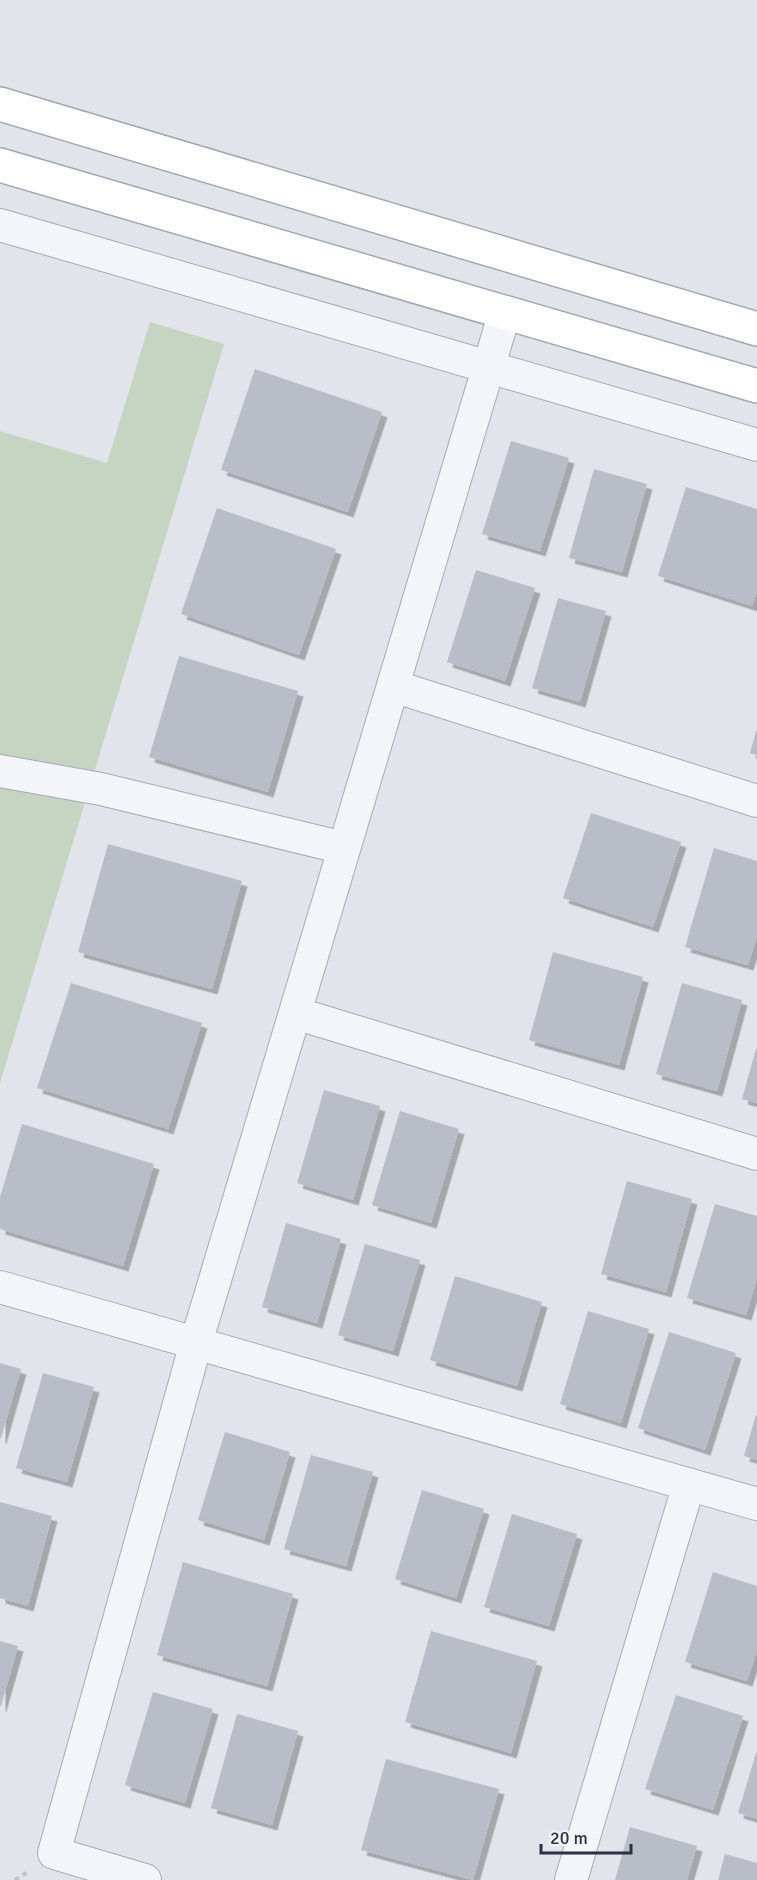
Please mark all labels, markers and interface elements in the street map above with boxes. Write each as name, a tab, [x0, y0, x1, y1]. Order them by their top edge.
scale bar	[541, 1817, 631, 1855]
text: 20 m	[550, 1827, 588, 1849]

